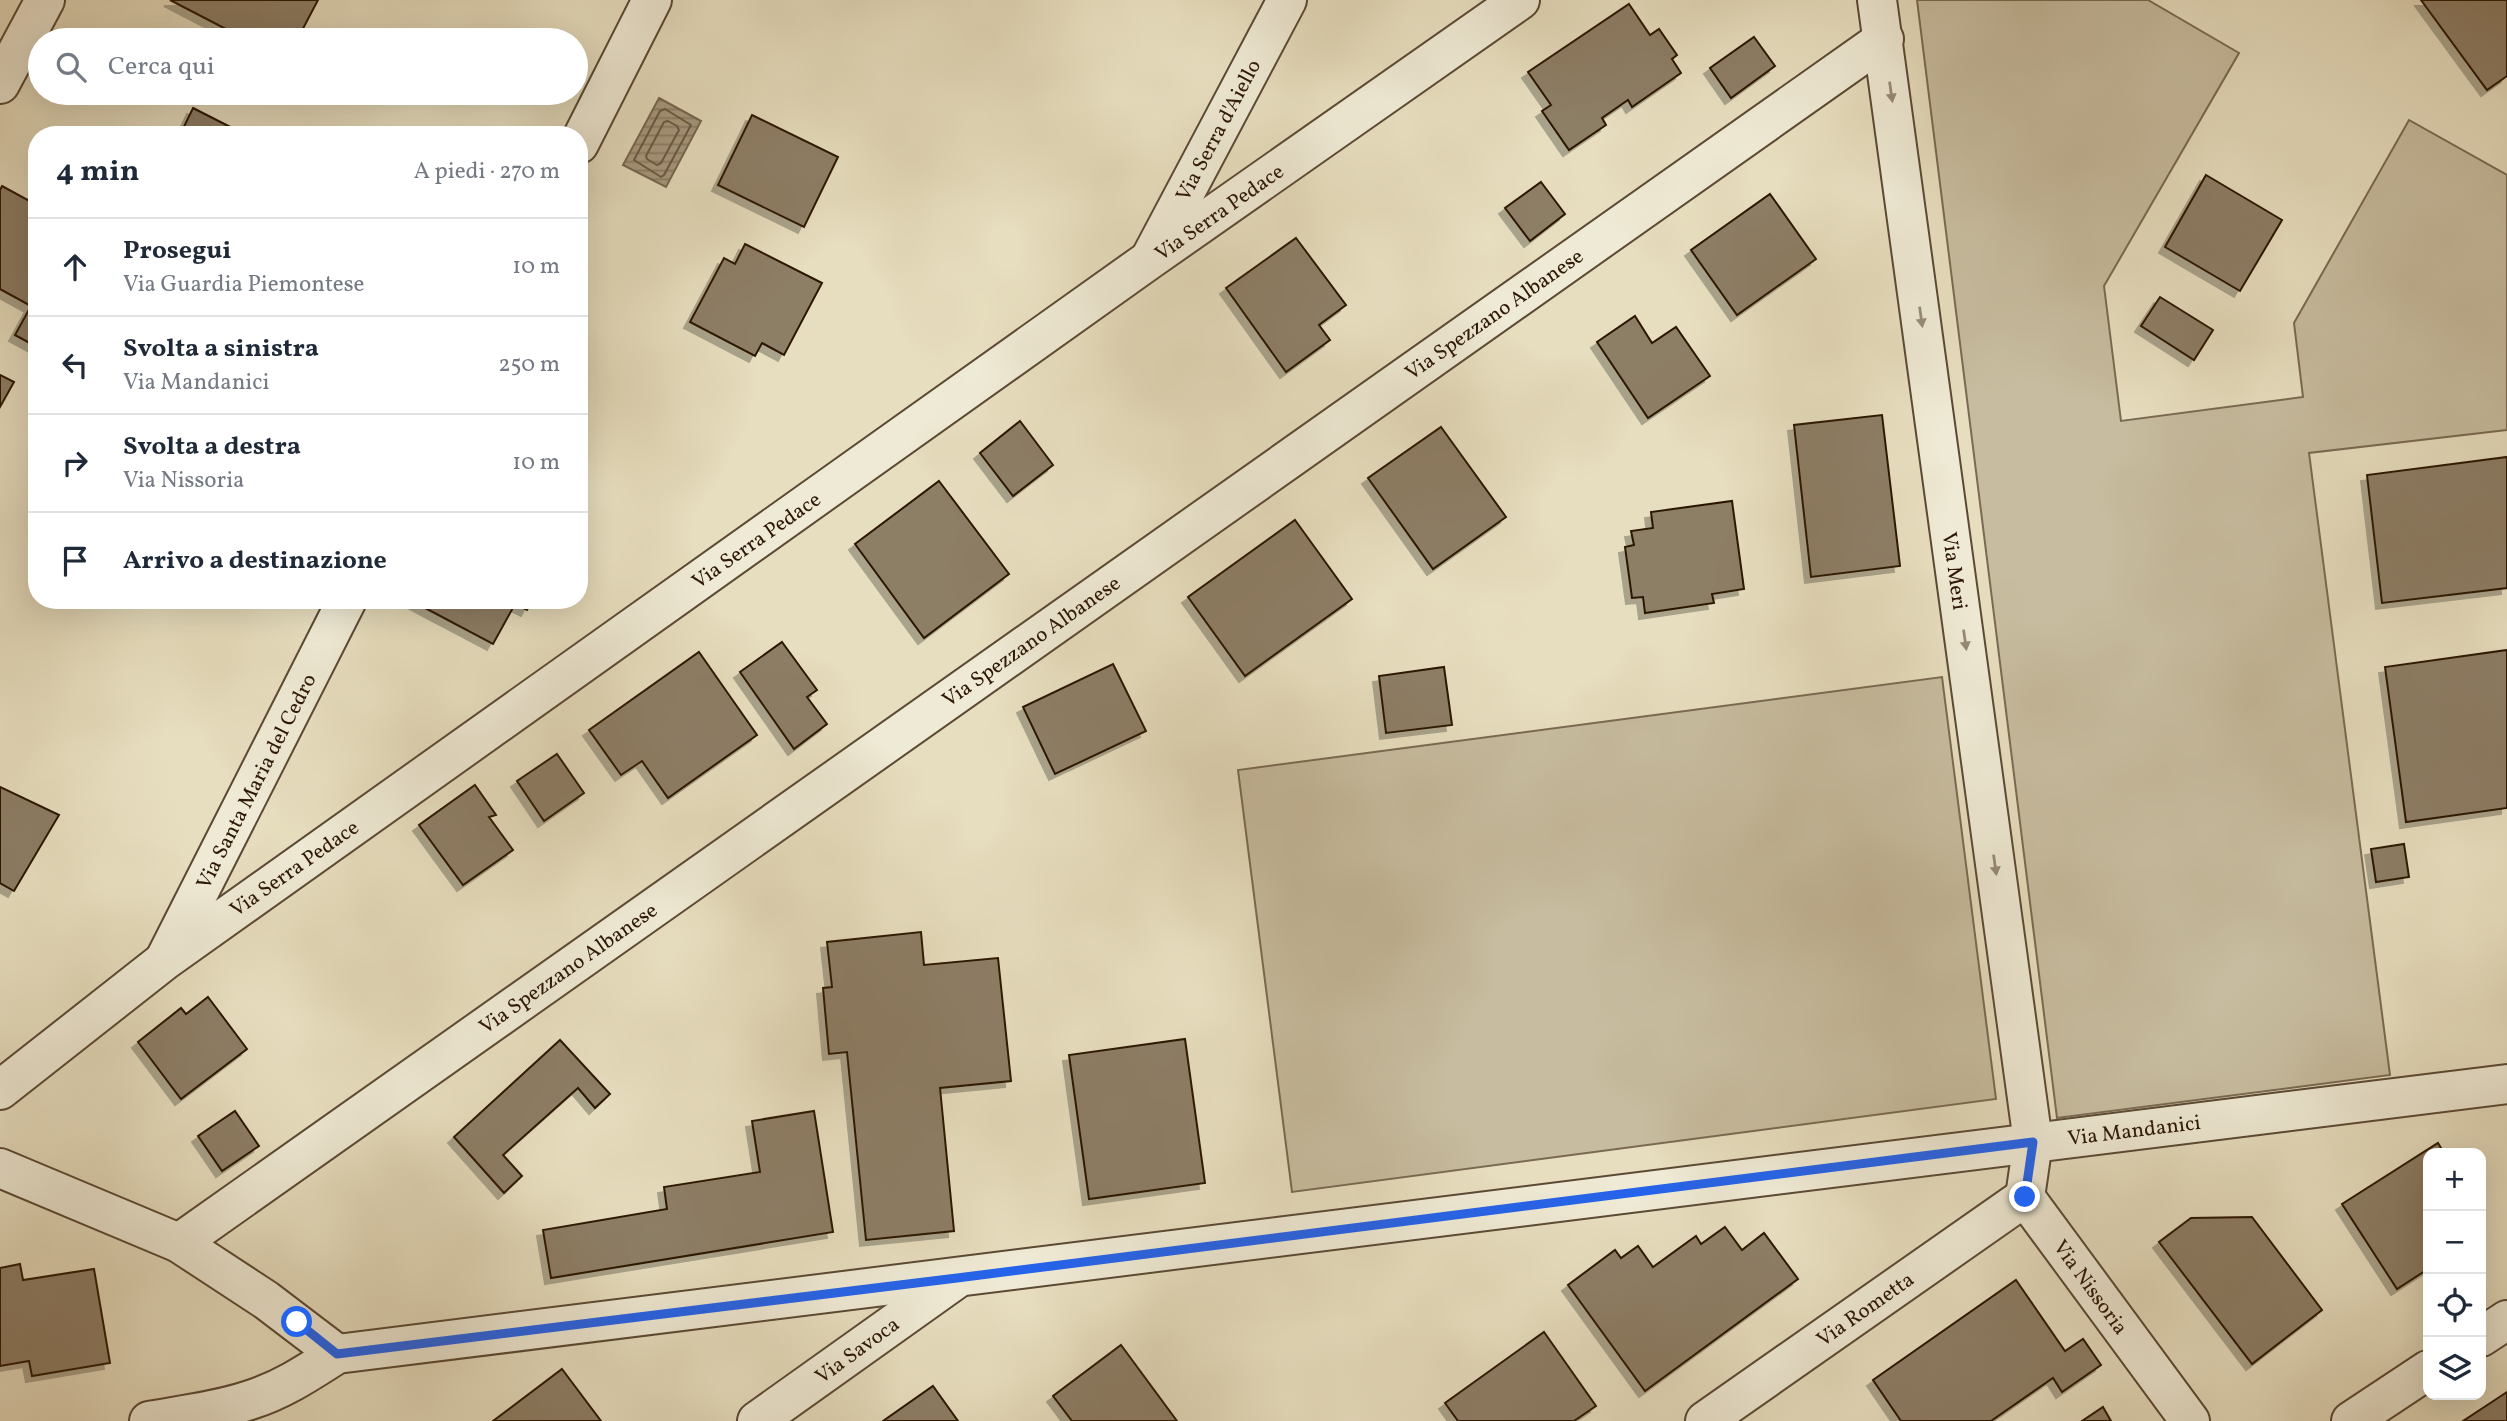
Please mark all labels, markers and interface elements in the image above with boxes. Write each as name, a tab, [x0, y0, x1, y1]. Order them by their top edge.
search box	[28, 28, 588, 105]
icon: search	[52, 48, 90, 86]
text: Cerca qui	[108, 49, 215, 85]
street label: Via Serra d'Aiello	[1170, 55, 1269, 207]
one-way arrow	[1885, 81, 1896, 103]
text: 4 min	[56, 151, 140, 193]
text: A piedi · 270 m	[414, 156, 560, 188]
street label: Via Serra Pedace	[1149, 158, 1290, 269]
text: Prosegui	[123, 233, 231, 269]
street label: Via Spezzano Albanese	[1400, 243, 1590, 388]
icon: ahead	[56, 248, 94, 286]
text: 10 m	[512, 251, 560, 283]
text: Via Guardia Piemontese	[123, 269, 364, 301]
one-way arrow	[1916, 306, 1927, 328]
text: Svolta a sinistra	[123, 331, 319, 367]
icon: left	[56, 346, 94, 384]
text: 250 m	[498, 349, 560, 381]
text: Via Mandanici	[123, 367, 270, 399]
text: Svolta a destra	[123, 429, 301, 465]
icon: right	[56, 444, 94, 482]
text: 10 m	[512, 447, 560, 479]
text: Via Nissoria	[123, 465, 245, 497]
street label: Via Serra Pedace	[686, 486, 827, 597]
street label: Via Meri	[1934, 530, 1973, 612]
icon: arrive	[56, 542, 94, 580]
text: Arrivo a destinazione	[123, 543, 387, 579]
street label: Via Spezzano Albanese	[937, 570, 1127, 715]
one-way arrow	[1959, 629, 1970, 651]
street label: Via Santa Maria del Cedro	[190, 669, 324, 895]
street label: Via Serra Pedace	[224, 814, 365, 925]
one-way arrow	[1990, 854, 2001, 876]
street label: Via Spezzano Albanese	[474, 897, 664, 1042]
street label: Via Mandanici	[2066, 1109, 2202, 1154]
map controls	[2423, 1148, 2486, 1400]
button: +	[2423, 1148, 2486, 1211]
route end	[2009, 1181, 2040, 1212]
button: −	[2423, 1211, 2486, 1274]
street label: Via Nissoria	[2045, 1234, 2134, 1341]
street label: Via Rometta	[1811, 1266, 1920, 1355]
button: locate	[2423, 1274, 2486, 1337]
route start	[281, 1306, 312, 1337]
street label: Via Savoca	[810, 1311, 906, 1392]
button: layers	[2423, 1337, 2486, 1400]

